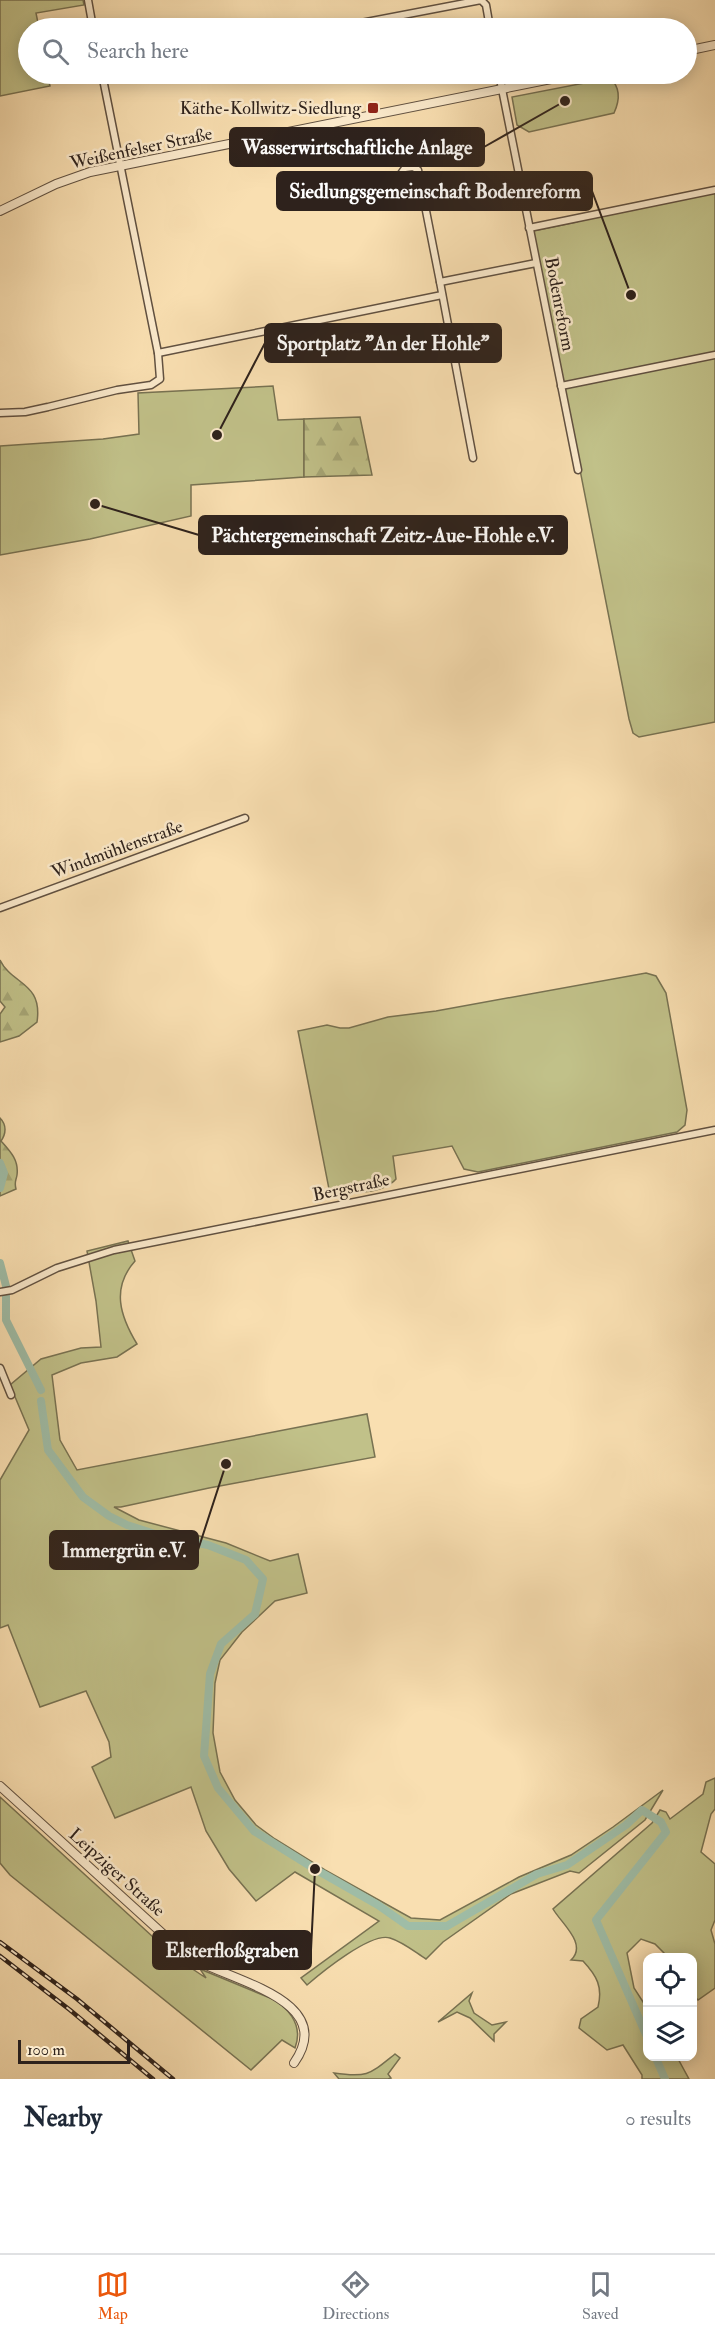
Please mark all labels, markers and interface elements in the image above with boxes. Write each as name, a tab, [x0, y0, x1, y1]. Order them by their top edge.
search box	[18, 18, 697, 84]
icon: search	[39, 35, 72, 68]
text: Search here	[87, 37, 189, 65]
place label: Käthe-Kollwitz-Siedlung	[180, 97, 362, 120]
marker: Käthe-Kollwitz-Siedlung	[366, 101, 380, 115]
street label: Weißenfelser Straße	[67, 122, 215, 175]
callout: Wasserwirtschaftliche Anlage	[230, 128, 484, 166]
text: Wasserwirtschaftliche Anlage	[241, 135, 473, 161]
callout: Siedlungsgemeinschaft Bodenreform	[277, 172, 592, 210]
text: Siedlungsgemeinschaft Bodenreform	[289, 179, 581, 205]
street label: Bodenreform	[539, 255, 580, 353]
callout: Sportplatz "An der Hohle"	[265, 324, 501, 362]
text: Sportplatz "An der Hohle"	[277, 331, 490, 357]
callout: Pächtergemeinschaft Zeitz-Aue-Hohle e.V.	[199, 516, 567, 554]
text: Pächtergemeinschaft Zeitz-Aue-Hohle e.V.	[211, 523, 555, 549]
street label: Windmühlenstraße	[47, 815, 187, 884]
street label: Bergstraße	[310, 1168, 392, 1207]
callout: Immergrün e.V.	[50, 1531, 198, 1569]
text: Immergrün e.V.	[62, 1538, 186, 1564]
street label: Leipziger Straße	[64, 1823, 170, 1922]
callout: Elsterfloßgraben	[153, 1931, 311, 1969]
text: Elsterfloßgraben	[165, 1938, 299, 1964]
map controls	[643, 1953, 697, 2061]
button: locate	[643, 1953, 697, 2007]
button: layers	[643, 2007, 697, 2061]
scale bar	[18, 2037, 130, 2064]
text: 100 m	[27, 2040, 65, 2060]
text: Nearby	[24, 2102, 102, 2134]
text: 0 results	[625, 2106, 691, 2131]
tab: Map	[96, 2268, 129, 2324]
tab: Directions	[322, 2268, 389, 2324]
tab: Saved	[582, 2268, 619, 2324]

